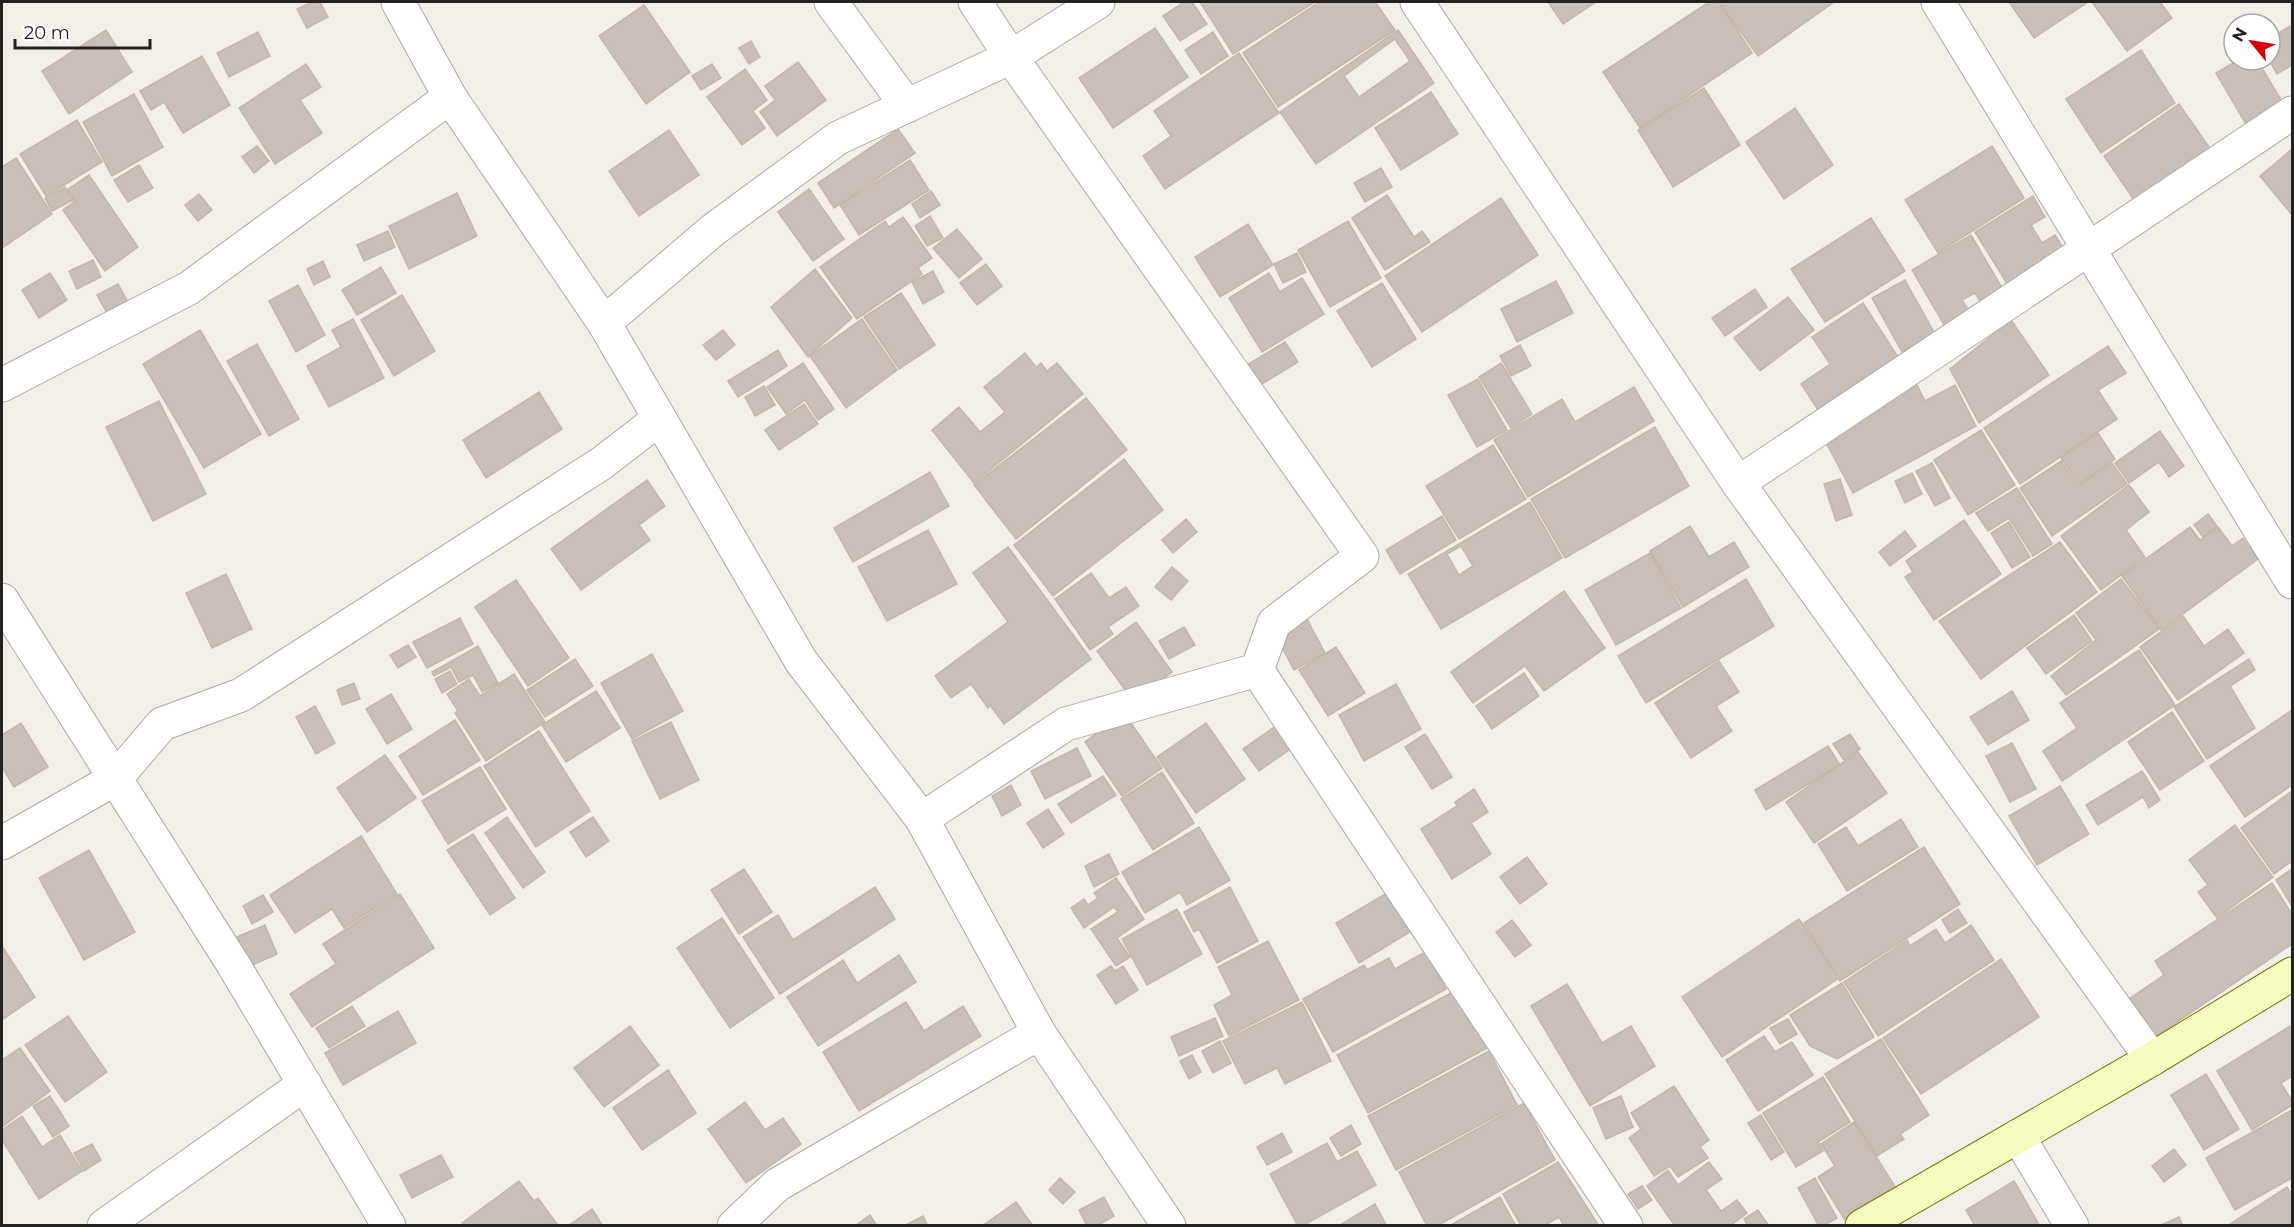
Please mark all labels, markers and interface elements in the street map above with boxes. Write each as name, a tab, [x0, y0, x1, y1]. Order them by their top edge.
scale bar	[15, 12, 150, 50]
north arrow	[2222, 12, 2282, 72]
text: 20 m	[24, 22, 70, 44]
text: N	[2228, 24, 2251, 45]

